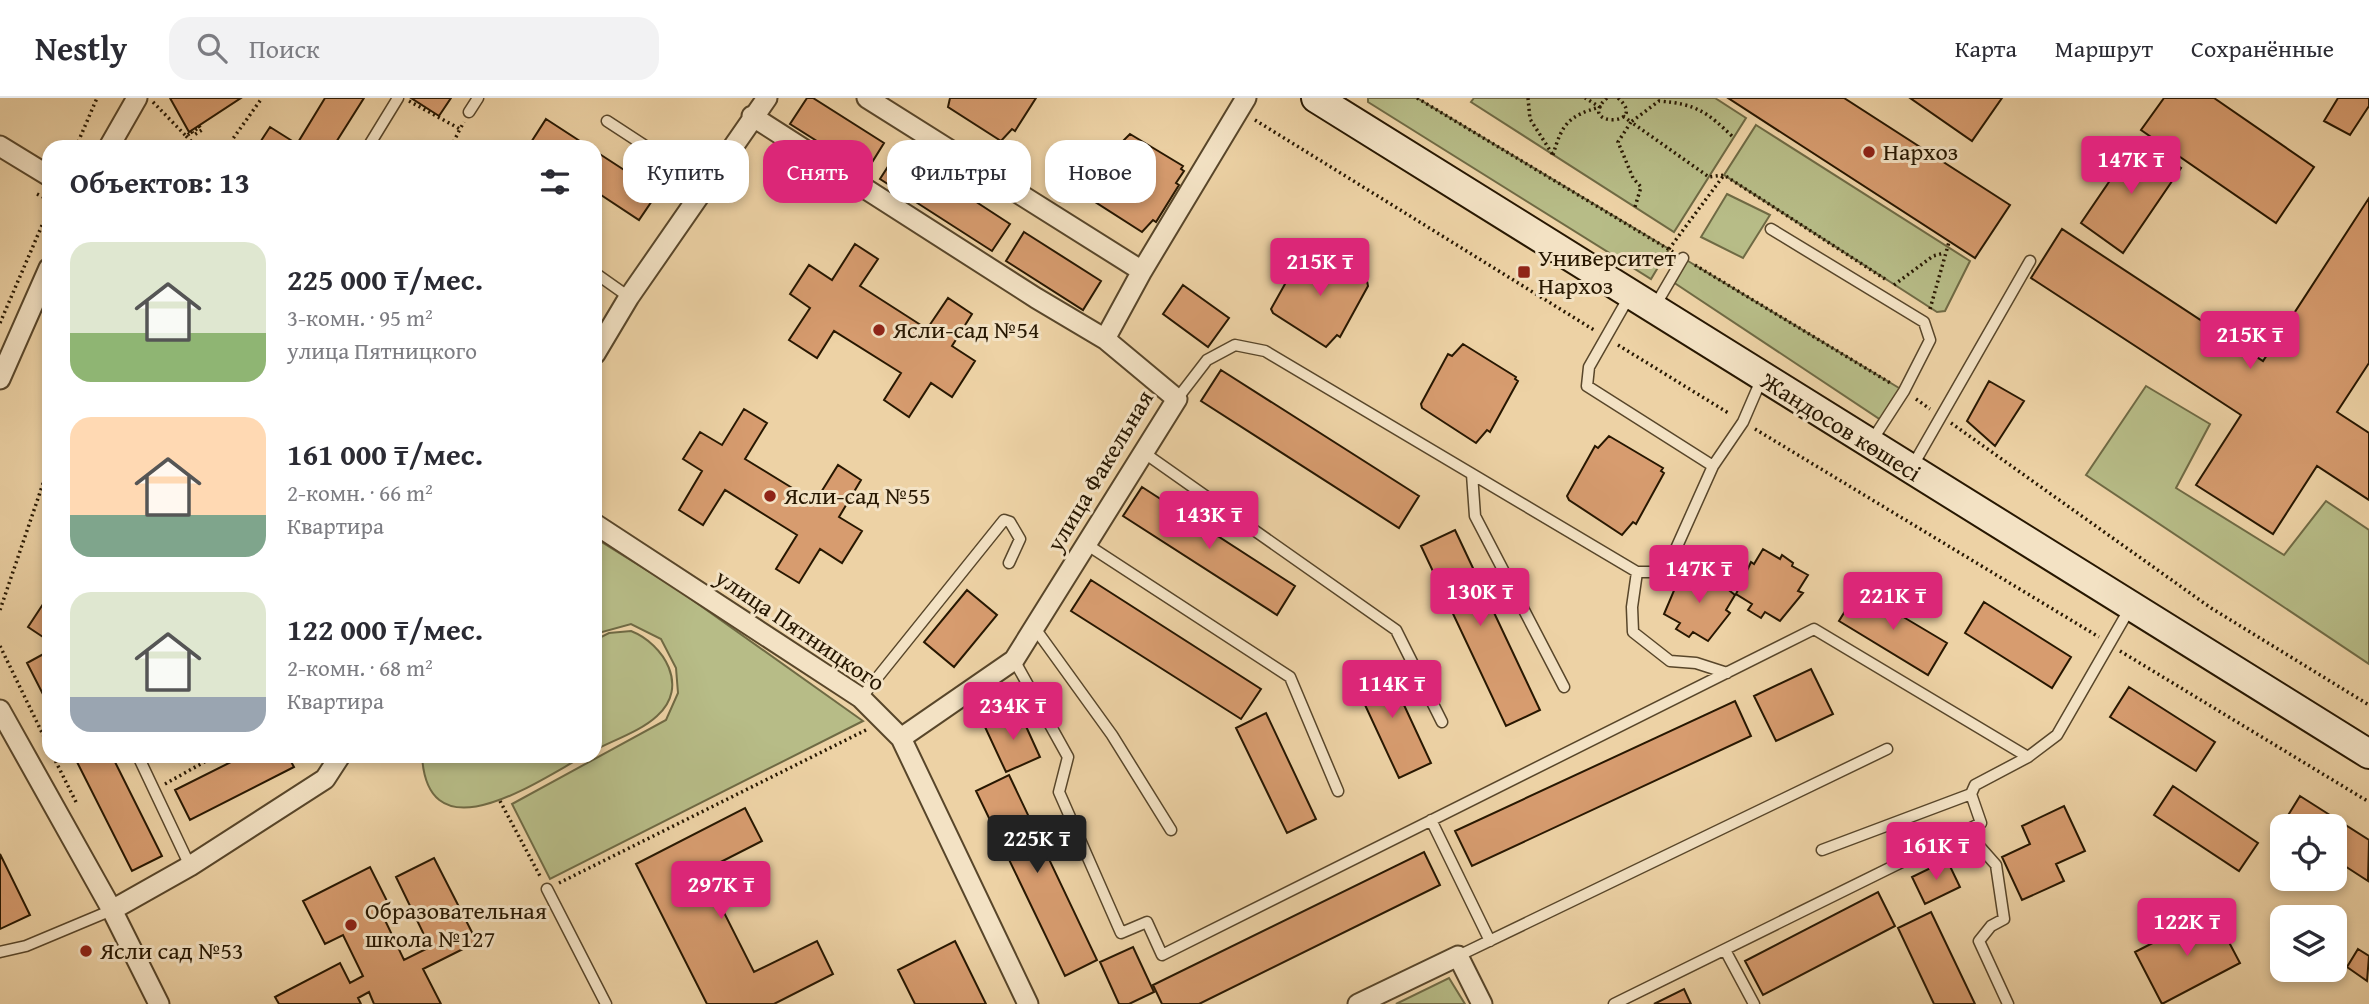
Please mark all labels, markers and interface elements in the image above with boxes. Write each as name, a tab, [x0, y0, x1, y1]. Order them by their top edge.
search box	[169, 17, 659, 80]
text: Nestly	[35, 24, 127, 72]
icon: search	[193, 29, 231, 67]
text: Поиск	[249, 29, 320, 68]
text: Карта	[1955, 31, 2017, 66]
text: Маршрут	[2055, 31, 2153, 66]
text: Сохранённые	[2191, 31, 2334, 66]
place label: Нархоз	[1883, 134, 1958, 169]
pin: 147K ₸	[2074, 136, 2188, 196]
chip: Купить	[623, 140, 749, 203]
chip: Снять	[763, 140, 873, 203]
chip: Фильтры	[887, 140, 1031, 203]
chip: Новое	[1045, 140, 1156, 203]
text: 147K ₸	[2097, 142, 2165, 175]
marker: Нархоз	[1861, 144, 1877, 160]
text: Объектов: 13	[70, 160, 250, 204]
icon: filters	[536, 163, 574, 201]
pin: 215K ₸	[1263, 238, 1377, 298]
place label: Университет Нархоз	[1538, 240, 1677, 303]
text: 215K ₸	[1286, 244, 1354, 277]
text: 225 000 ₸/мес.	[287, 257, 483, 301]
marker: Университет Нархоз	[1516, 264, 1532, 280]
icon: home	[126, 270, 210, 354]
text: 3-комн. · 95 m²	[287, 301, 433, 334]
place label: Ясли-сад №54	[892, 312, 1040, 347]
pin: 215K ₸	[2193, 312, 2307, 371]
text: 215K ₸	[2216, 317, 2284, 350]
marker: Ясли-сад №54	[871, 322, 887, 338]
text: улица Пятницкого	[287, 334, 477, 367]
street label: Жандосов көшесі	[1753, 363, 1929, 490]
street label: улица Факельная	[1037, 383, 1162, 559]
text: 161 000 ₸/мес.	[287, 432, 483, 476]
icon: home	[126, 445, 210, 529]
text: 2-комн. · 66 m²	[287, 476, 433, 509]
place label: Ясли-сад №55	[783, 478, 931, 513]
marker: Ясли-сад №55	[762, 488, 778, 504]
pin: 143K ₸	[1152, 491, 1266, 551]
text: 143K ₸	[1175, 497, 1243, 530]
text: Квартира	[287, 509, 384, 542]
pin: 147K ₸	[1642, 546, 1756, 605]
text: 147K ₸	[1665, 551, 1733, 584]
street label: улица Пятницкого	[707, 559, 892, 700]
pin: 130K ₸	[1423, 568, 1537, 628]
pin: 221K ₸	[1836, 573, 1950, 632]
text: 130K ₸	[1446, 574, 1514, 607]
text: 221K ₸	[1859, 578, 1927, 611]
text: 122 000 ₸/мес.	[287, 607, 483, 651]
icon: home	[126, 620, 210, 704]
text: 2-комн. · 68 m²	[287, 651, 433, 684]
pin: 114K ₸	[1335, 660, 1449, 720]
text: 114K ₸	[1358, 666, 1426, 699]
pin: 234K ₸	[956, 682, 1070, 742]
text: Квартира	[287, 684, 384, 717]
text: 234K ₸	[979, 688, 1047, 721]
map controls	[2270, 814, 2347, 982]
button: locate	[2270, 814, 2347, 891]
pin: 225K ₸	[980, 816, 1094, 875]
text: 225K ₸	[1003, 821, 1071, 854]
pin: 161K ₸	[1879, 822, 1993, 882]
text: 161K ₸	[1902, 828, 1970, 861]
pin: 297K ₸	[664, 862, 778, 921]
text: 297K ₸	[687, 867, 755, 900]
place label: Образовательная школа №127	[365, 893, 547, 956]
pin: 122K ₸	[2130, 898, 2244, 958]
text: 122K ₸	[2153, 904, 2221, 937]
button: layers	[2270, 905, 2347, 982]
marker: Образовательная школа №127	[343, 917, 359, 933]
place label: Ясли сад №53	[99, 933, 244, 968]
marker: Ясли сад №53	[78, 943, 94, 959]

